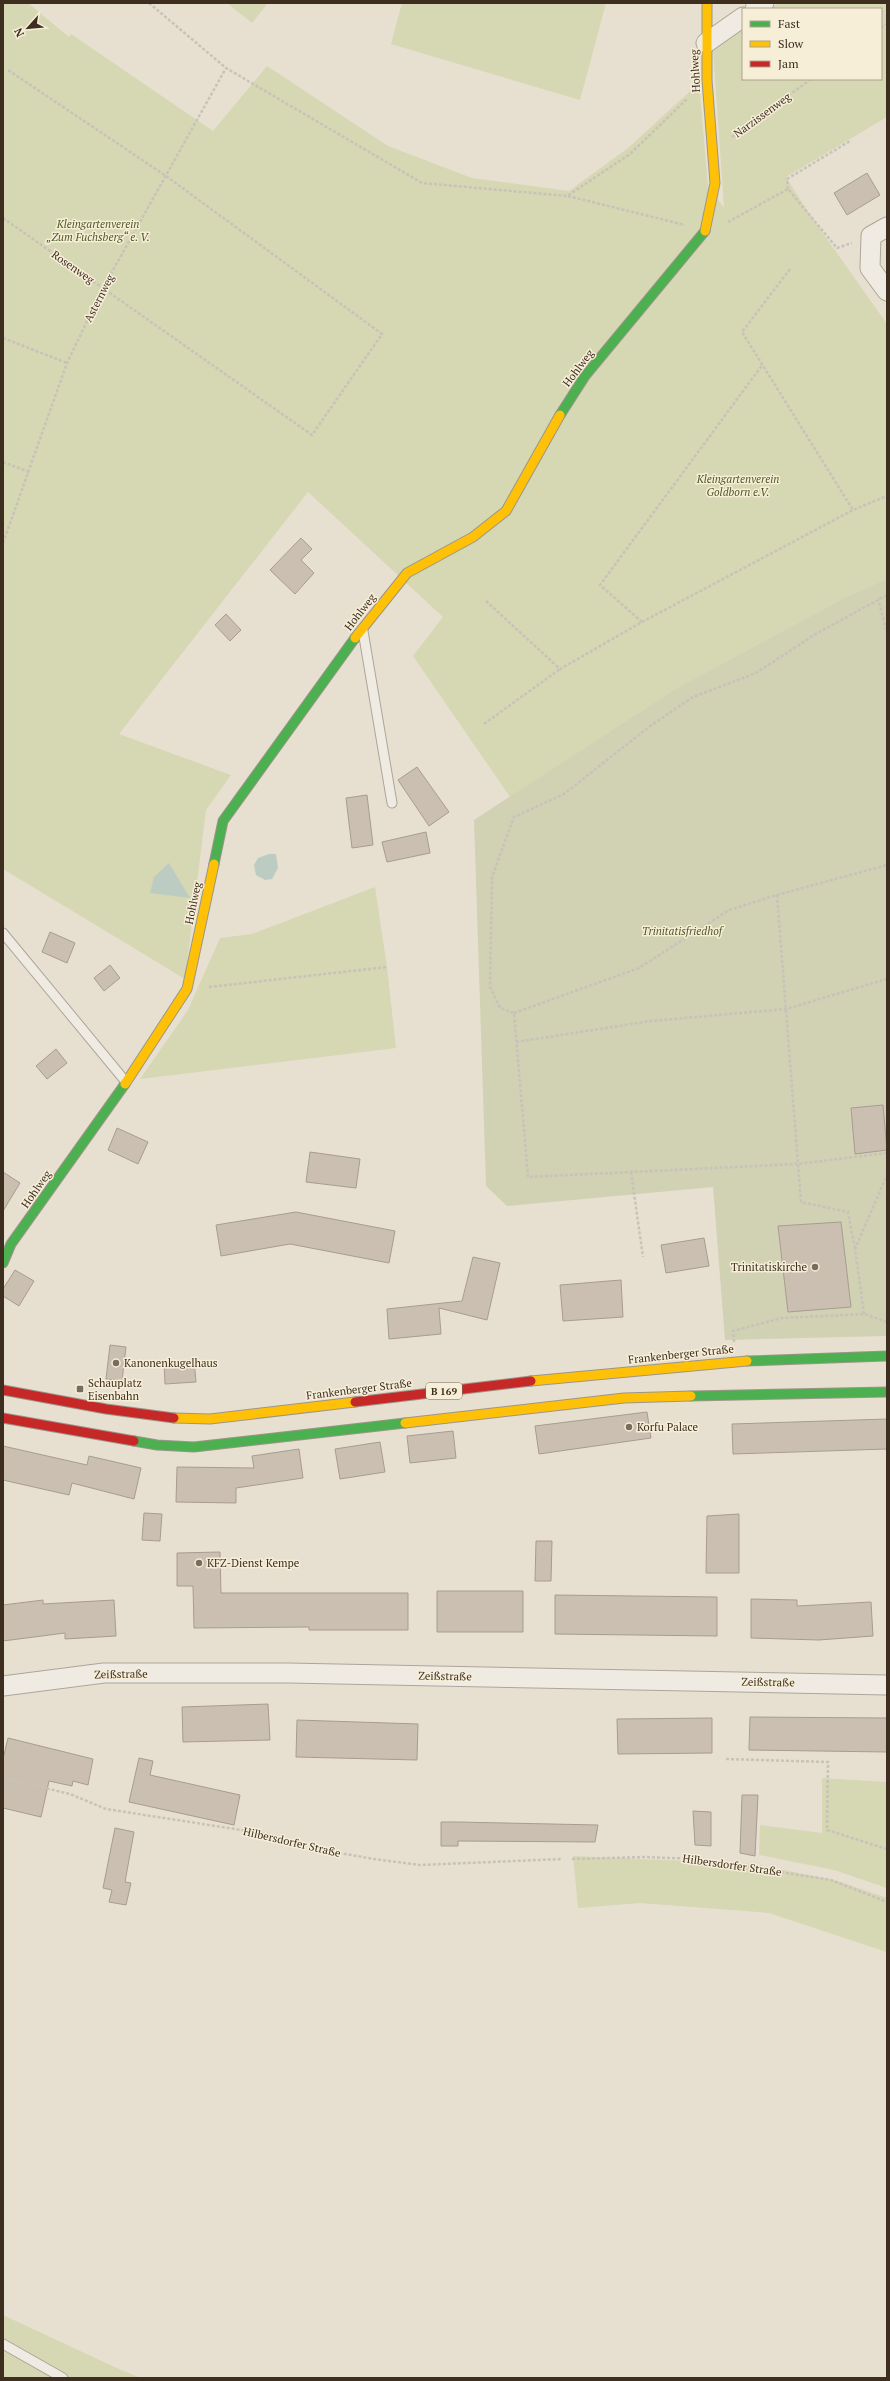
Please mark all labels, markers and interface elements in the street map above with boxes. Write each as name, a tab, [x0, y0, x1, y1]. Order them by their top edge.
north arrow	[8, 8, 48, 48]
legend	[742, 8, 882, 80]
text: Fast	[778, 16, 801, 31]
text: N	[11, 25, 27, 39]
text: Slow	[778, 36, 804, 51]
street label: Hohlweg	[687, 49, 703, 93]
text: Jam	[778, 56, 799, 71]
street label: Narzissenweg	[731, 89, 794, 140]
park label: Kleingartenverein „Zum Fuchsberg“ e. V.	[46, 217, 150, 244]
street label: Rosenweg	[49, 247, 97, 287]
street label: Asternweg	[81, 272, 117, 324]
street label: Hohlweg	[559, 346, 597, 389]
park label: Kleingartenverein Goldborn e.V.	[696, 472, 779, 499]
street label: Hohlweg	[341, 591, 379, 633]
street label: Hohlweg	[182, 880, 204, 926]
park label: Trinitatisfriedhof	[642, 924, 725, 938]
street label: Hohlweg	[18, 1167, 54, 1211]
place label: Trinitatiskirche	[731, 1260, 807, 1274]
marker: Trinitatiskirche	[810, 1262, 820, 1272]
street label: Frankenberger Straße	[627, 1341, 735, 1367]
place label: Kanonenkugelhaus	[124, 1356, 218, 1370]
marker: Kanonenkugelhaus	[111, 1358, 121, 1368]
place label: Schauplatz Eisenbahn	[88, 1376, 142, 1403]
street label: Frankenberger Straße	[305, 1376, 413, 1402]
road number: B 169	[426, 1383, 462, 1399]
marker: Schauplatz Eisenbahn	[75, 1384, 85, 1394]
place label: Korfu Palace	[637, 1420, 699, 1434]
marker: Korfu Palace	[624, 1422, 634, 1432]
place label: KFZ-Dienst Kempe	[207, 1556, 300, 1570]
marker: KFZ-Dienst Kempe	[194, 1558, 204, 1568]
street label: Zeißstraße	[94, 1667, 148, 1681]
street label: Zeißstraße	[418, 1669, 472, 1683]
street label: Zeißstraße	[741, 1675, 795, 1689]
street label: Hilbersdorfer Straße	[242, 1824, 343, 1860]
street label: Hilbersdorfer Straße	[682, 1851, 783, 1879]

